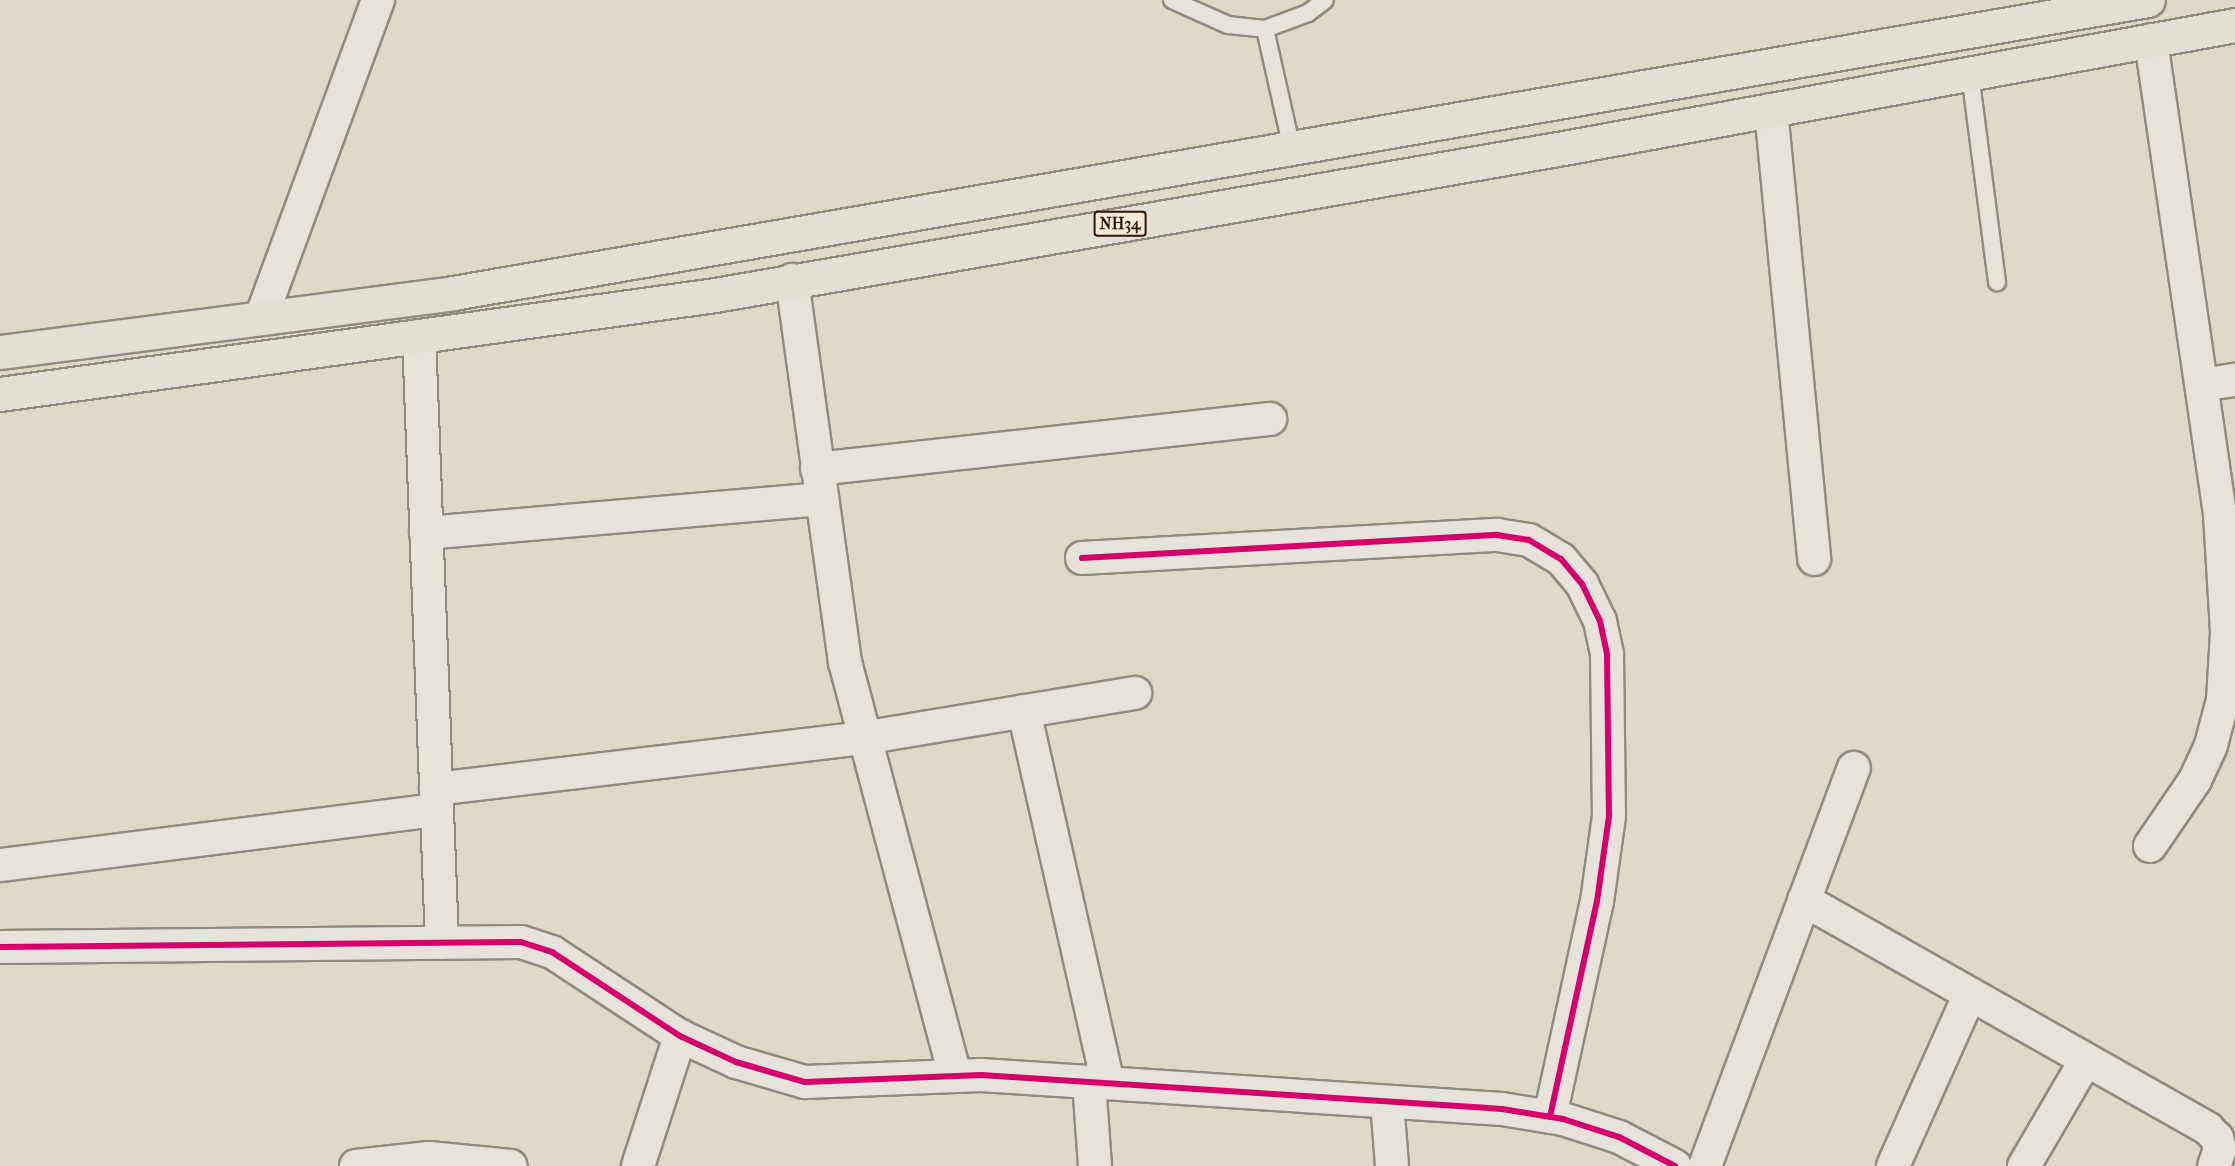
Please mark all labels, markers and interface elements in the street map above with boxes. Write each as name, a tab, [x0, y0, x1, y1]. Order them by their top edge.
road number: NH34	[1093, 211, 1147, 237]

